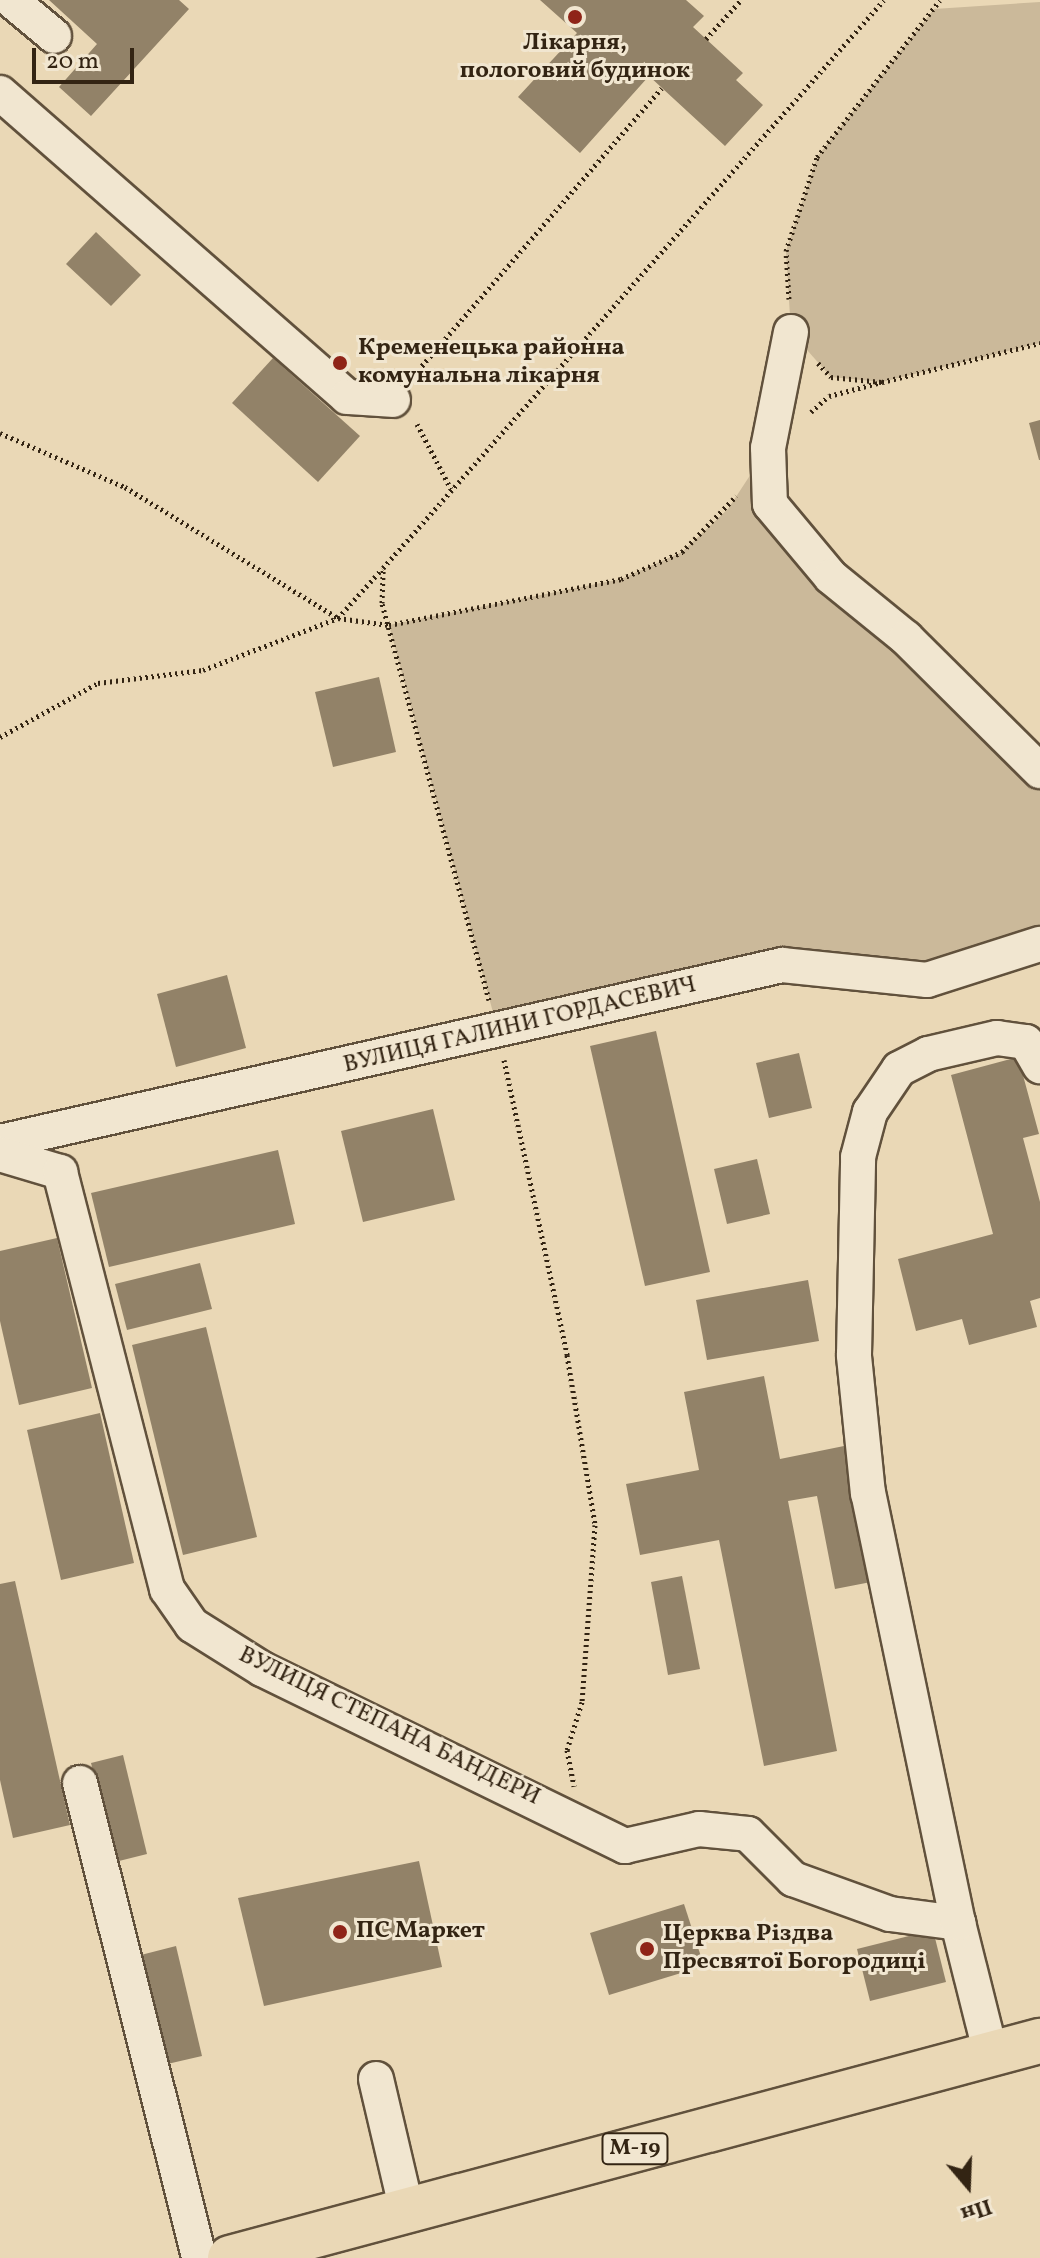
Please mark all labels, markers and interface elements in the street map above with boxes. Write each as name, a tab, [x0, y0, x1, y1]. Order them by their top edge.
marker: Лікарня, пологовий будинок	[566, 8, 584, 26]
place label: Лікарня, пологовий будинок	[460, 30, 690, 86]
scale bar	[36, 32, 138, 82]
text: 20 m	[46, 45, 99, 79]
place label: Кременецька районна комунальна лікарня	[358, 335, 625, 391]
marker: Кременецька районна комунальна лікарня	[329, 352, 351, 374]
street label: ВУЛИЦЯ ГАЛИНИ ГОРДАСЕВИЧ	[341, 971, 699, 1081]
street label: ВУЛИЦЯ СТЕПАНА БАНДЕРИ	[233, 1641, 545, 1813]
place label: ПС Маркет	[356, 1918, 485, 1946]
place label: Церква Різдва Пресвятої Богородиці	[663, 1921, 926, 1977]
marker: ПС Маркет	[331, 1923, 349, 1941]
marker: Церква Різдва Пресвятої Богородиці	[638, 1940, 656, 1958]
road number: М-19	[601, 2131, 669, 2167]
north arrow	[928, 2146, 1008, 2226]
text: Пн	[956, 2189, 996, 2229]

